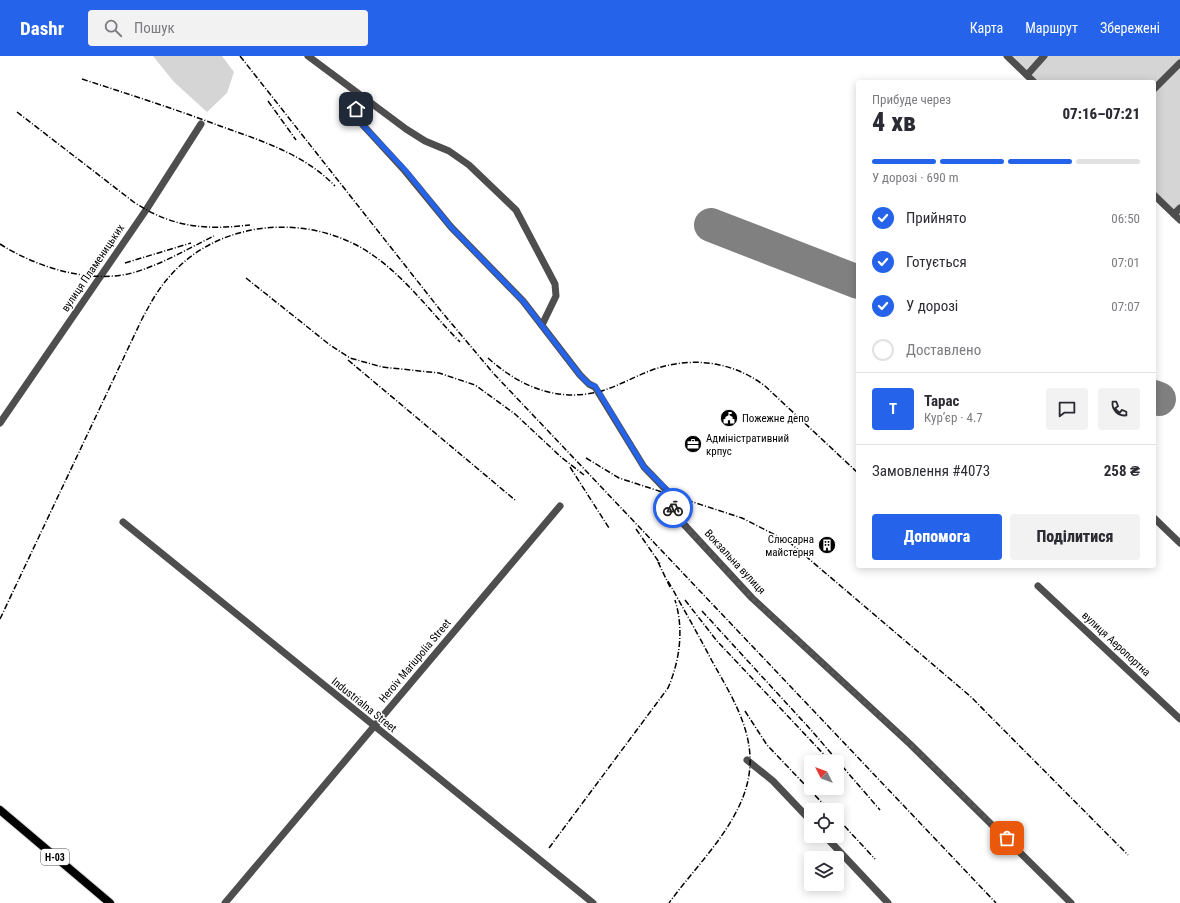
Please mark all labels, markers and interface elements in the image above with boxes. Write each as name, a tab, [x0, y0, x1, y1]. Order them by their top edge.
search box	[88, 10, 368, 46]
text: Dashr	[20, 17, 64, 40]
icon: search	[102, 17, 124, 39]
text: Пошук	[134, 19, 175, 37]
text: Карта	[970, 20, 1003, 36]
text: Маршрут	[1025, 20, 1078, 36]
text: Збережені	[1100, 20, 1160, 36]
pin	[339, 92, 373, 126]
text: Прибуде через	[872, 92, 951, 107]
icon: home	[345, 98, 367, 120]
text: 07:16–07:21	[1062, 105, 1140, 123]
text: 4 хв	[872, 107, 916, 137]
text: У дорозі · 690 m	[872, 170, 959, 185]
icon: check	[872, 207, 894, 229]
text: Прийнято	[906, 209, 966, 227]
text: 06:50	[1111, 211, 1140, 226]
street label: вулиця Пламеницьких	[59, 222, 127, 314]
icon: check	[872, 251, 894, 273]
text: Готується	[906, 253, 967, 271]
text: 07:01	[1111, 255, 1140, 270]
icon: check	[872, 295, 894, 317]
text: У дорозі	[906, 297, 958, 315]
text: 07:07	[1111, 299, 1140, 314]
text: Доставлено	[906, 341, 981, 359]
button: chat	[1046, 388, 1088, 430]
button: phone	[1098, 388, 1140, 430]
text: Тарас	[924, 392, 959, 410]
text: Т	[889, 400, 897, 418]
public building icon: Пожежне депо	[719, 408, 739, 428]
text: Кур’єр · 4.7	[924, 410, 983, 425]
place label: Пожежне депо	[742, 412, 810, 425]
place label: Адміністративний крпус	[706, 432, 789, 458]
office icon: Адміністративний крпус	[683, 434, 703, 454]
text: Замовлення #4073	[872, 462, 990, 480]
text: 258 ₴	[1104, 462, 1140, 480]
courier	[653, 488, 693, 528]
icon: bike	[662, 497, 684, 519]
button: Допомога	[872, 514, 1002, 560]
button: Поділитися	[1010, 514, 1140, 560]
street label: Вокзальна вулиця	[702, 527, 768, 597]
place label: Слюсарна майстерня	[765, 533, 814, 559]
building icon: Слюсарна майстерня	[817, 535, 837, 555]
street label: вулиця Аеропортна	[1079, 609, 1153, 679]
street label: Heroiv Mariupolia Street	[376, 617, 454, 705]
street label: Industrialna Street	[329, 675, 399, 735]
north arrow	[804, 755, 844, 795]
map controls	[804, 755, 844, 891]
button: locate	[804, 803, 844, 843]
pin	[990, 821, 1024, 855]
icon: bag	[996, 827, 1018, 849]
road number: Н-03	[41, 849, 69, 865]
button: layers	[804, 851, 844, 891]

